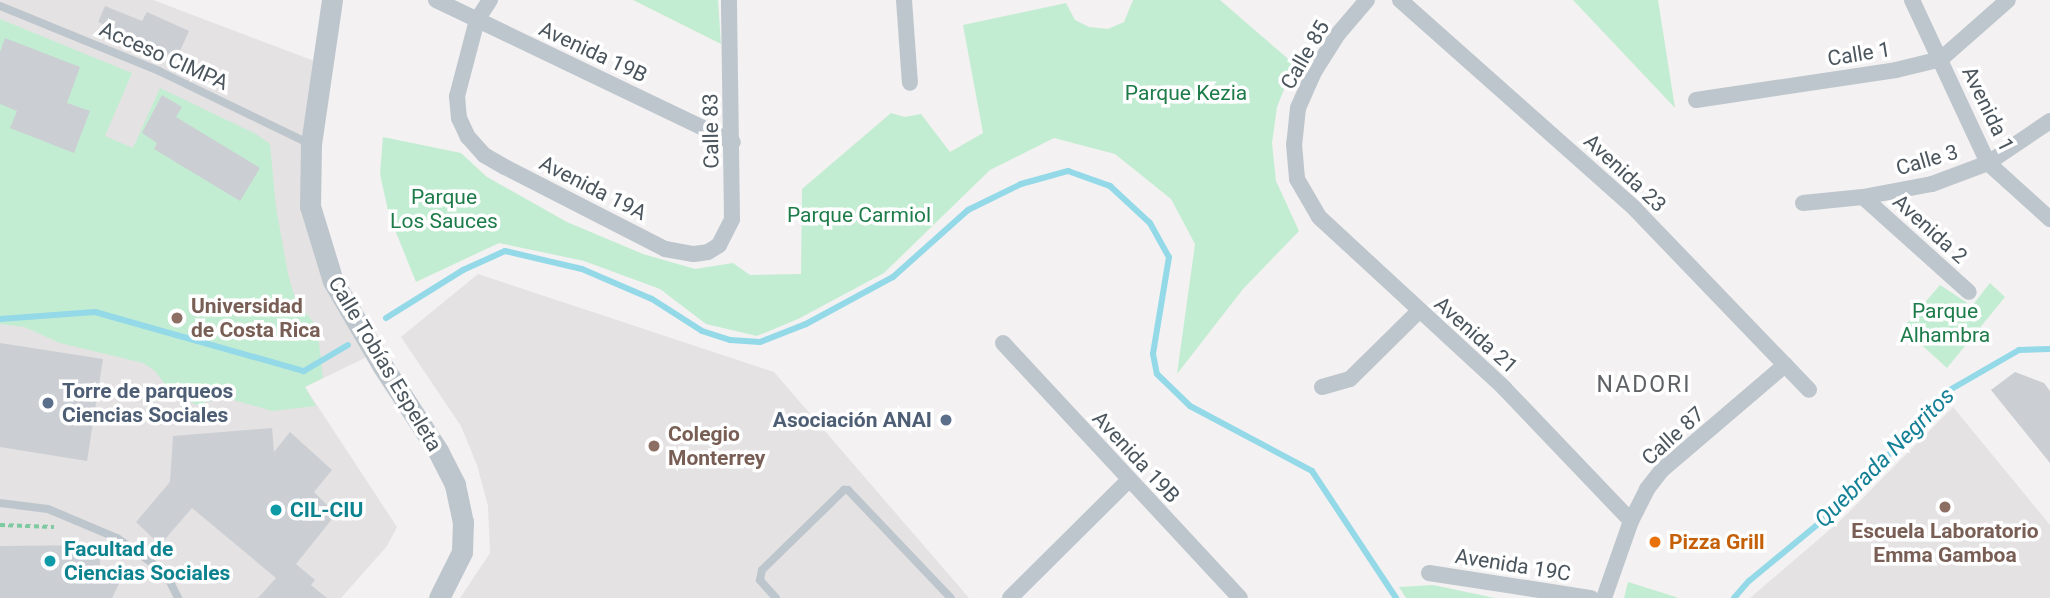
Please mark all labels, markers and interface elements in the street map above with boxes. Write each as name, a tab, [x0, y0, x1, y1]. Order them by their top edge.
street label: Acceso CIMPA	[96, 16, 232, 96]
street label: Avenida 19B	[535, 16, 651, 88]
street label: Calle 85	[1275, 16, 1335, 94]
street label: Calle 1	[1826, 37, 1892, 71]
street label: Avenida 1	[1957, 62, 2019, 156]
park label: Parque Kezia	[1125, 80, 1247, 106]
street label: Calle 83	[698, 93, 724, 169]
street label: Avenida 23	[1579, 129, 1671, 217]
street label: Calle 3	[1893, 139, 1961, 181]
street label: Avenida 19A	[535, 150, 651, 226]
park label: Parque Los Sauces	[390, 184, 498, 234]
street label: Avenida 2	[1888, 189, 1972, 269]
park label: Parque Carmiol	[787, 202, 931, 228]
street label: Calle Tobías Espeleta	[323, 272, 447, 456]
street label: Avenida 21	[1429, 291, 1523, 379]
place label: Universidad de Costa Rica	[191, 293, 321, 343]
park label: Parque Alhambra	[1900, 298, 1990, 348]
marker: Universidad de Costa Rica	[169, 310, 185, 326]
district label: NADORI	[1597, 371, 1691, 399]
place label: Torre de parqueos Ciencias Sociales	[62, 378, 233, 428]
water label: Quebrada Negritos	[1809, 382, 1961, 534]
marker: Torre de parqueos Ciencias Sociales	[40, 395, 56, 411]
street label: Calle 87	[1637, 401, 1709, 471]
street label: Avenida 19B	[1087, 406, 1185, 508]
place label: Asociación ANAI	[773, 407, 932, 433]
marker: Asociación ANAI	[938, 412, 954, 428]
place label: Colegio Monterrey	[668, 421, 765, 471]
marker: Colegio Monterrey	[646, 438, 662, 454]
place label: CIL-CIU	[290, 497, 363, 523]
marker: Escuela Laboratorio Emma Gamboa	[1937, 499, 1953, 515]
marker: CIL-CIU	[268, 502, 284, 518]
place label: Escuela Laboratorio Emma Gamboa	[1851, 518, 2039, 568]
place label: Pizza Grill	[1669, 529, 1765, 555]
marker: Pizza Grill	[1647, 534, 1663, 550]
place label: Facultad de Ciencias Sociales	[64, 536, 230, 586]
street label: Avenida 19C	[1453, 543, 1573, 587]
marker: Facultad de Ciencias Sociales	[42, 553, 58, 569]

